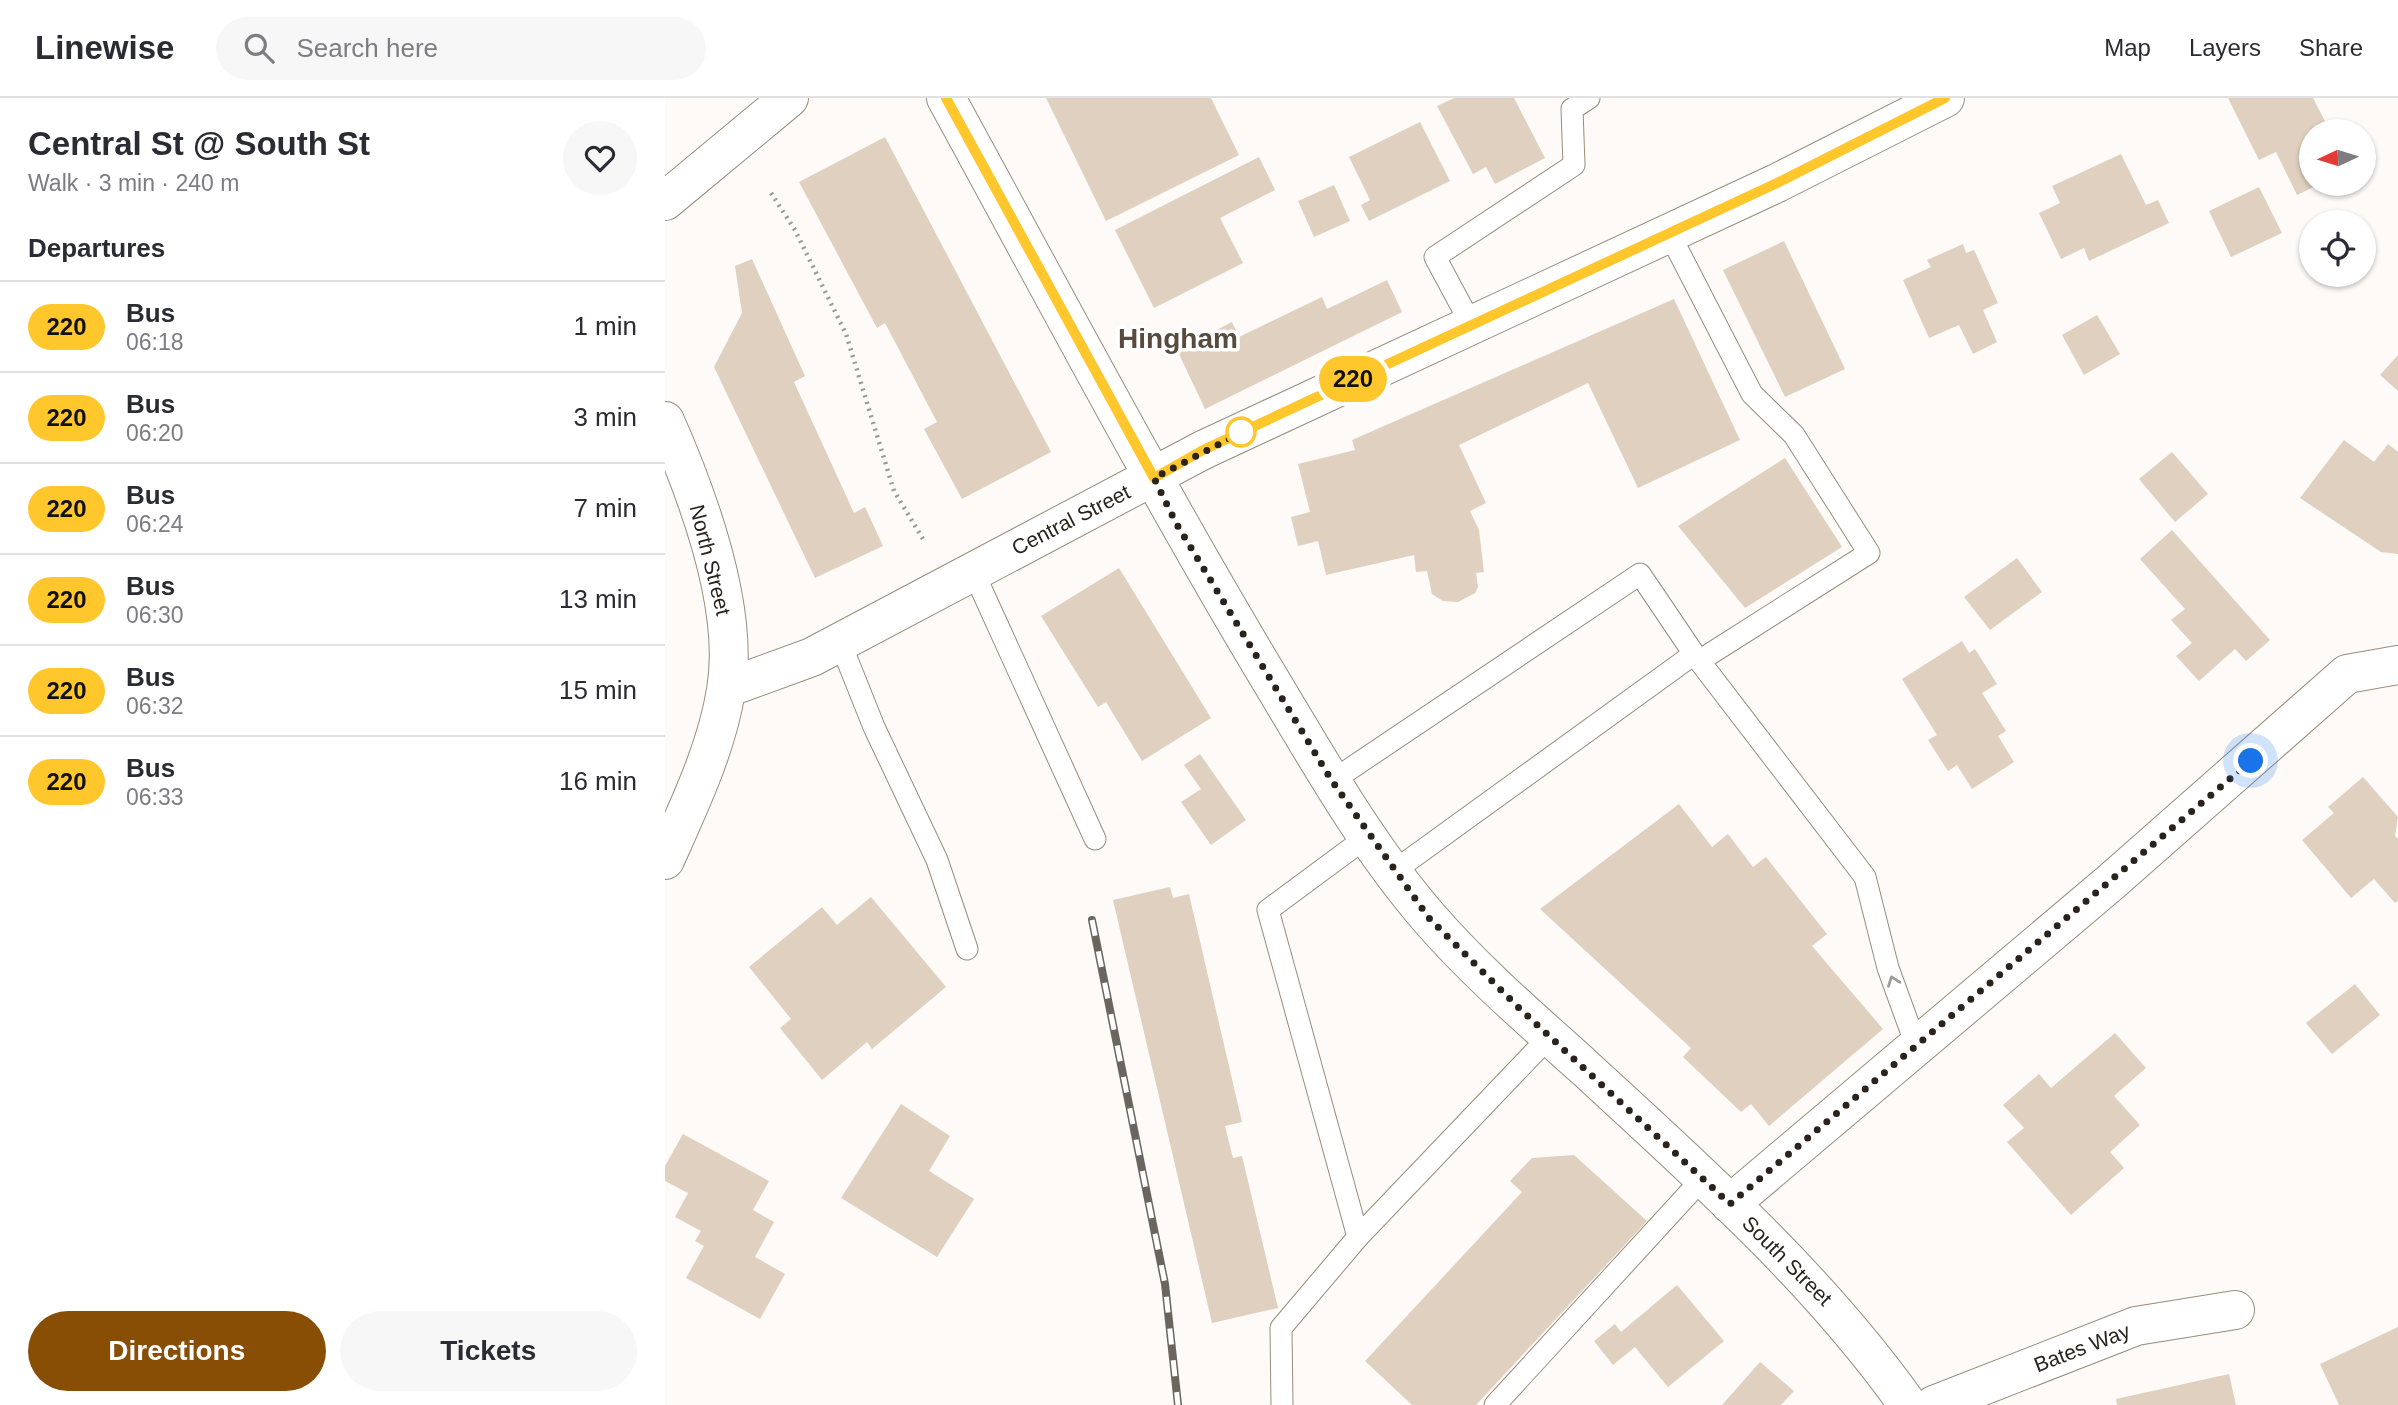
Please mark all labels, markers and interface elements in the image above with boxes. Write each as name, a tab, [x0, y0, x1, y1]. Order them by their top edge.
search box	[216, 17, 706, 80]
text: Linewise	[35, 29, 174, 66]
icon: search	[240, 29, 278, 67]
text: Search here	[296, 33, 438, 63]
text: Map	[2104, 34, 2151, 61]
text: Layers	[2189, 34, 2261, 61]
text: Share	[2299, 34, 2363, 61]
north arrow	[2299, 119, 2377, 196]
map controls	[2299, 119, 2376, 287]
button: heart	[563, 121, 637, 195]
text: Central St @ South St	[28, 125, 370, 162]
text: Walk · 3 min · 240 m	[28, 170, 239, 196]
button: locate	[2299, 210, 2376, 287]
text: Departures	[28, 233, 165, 263]
text: Bus	[126, 298, 175, 328]
text: 1 min	[573, 311, 637, 341]
text: 220	[46, 313, 87, 340]
district label: Hingham	[1118, 323, 1238, 354]
text: 06:18	[126, 329, 184, 355]
line badge: 220	[1313, 356, 1393, 402]
text: 220	[1333, 365, 1373, 392]
text: Bus	[126, 389, 175, 419]
text: 3 min	[573, 402, 637, 432]
text: 220	[46, 404, 87, 431]
unlabelled marker	[1226, 417, 1256, 447]
text: 06:20	[126, 420, 184, 446]
text: Bus	[126, 480, 175, 510]
street label: Central Street	[1008, 480, 1134, 559]
text: 7 min	[573, 493, 637, 523]
text: 220	[46, 495, 87, 522]
street label: North Street	[686, 502, 735, 618]
text: 06:24	[126, 511, 184, 537]
text: Bus	[126, 571, 175, 601]
text: 13 min	[559, 584, 637, 614]
text: 220	[46, 586, 87, 613]
text: 06:30	[126, 602, 184, 628]
text: Bus	[126, 662, 175, 692]
text: 15 min	[559, 675, 637, 705]
text: 220	[46, 677, 87, 704]
text: 06:32	[126, 693, 184, 719]
your location	[2233, 743, 2268, 778]
text: Bus	[126, 753, 175, 783]
text: 16 min	[559, 766, 637, 796]
text: 220	[46, 768, 87, 795]
text: 06:33	[126, 784, 184, 810]
one-way arrow	[1887, 975, 1901, 987]
street label: South Street	[1738, 1211, 1837, 1310]
button: Directions	[28, 1311, 326, 1391]
button: Tickets	[340, 1311, 637, 1391]
street label: Bates Way	[2031, 1319, 2133, 1376]

